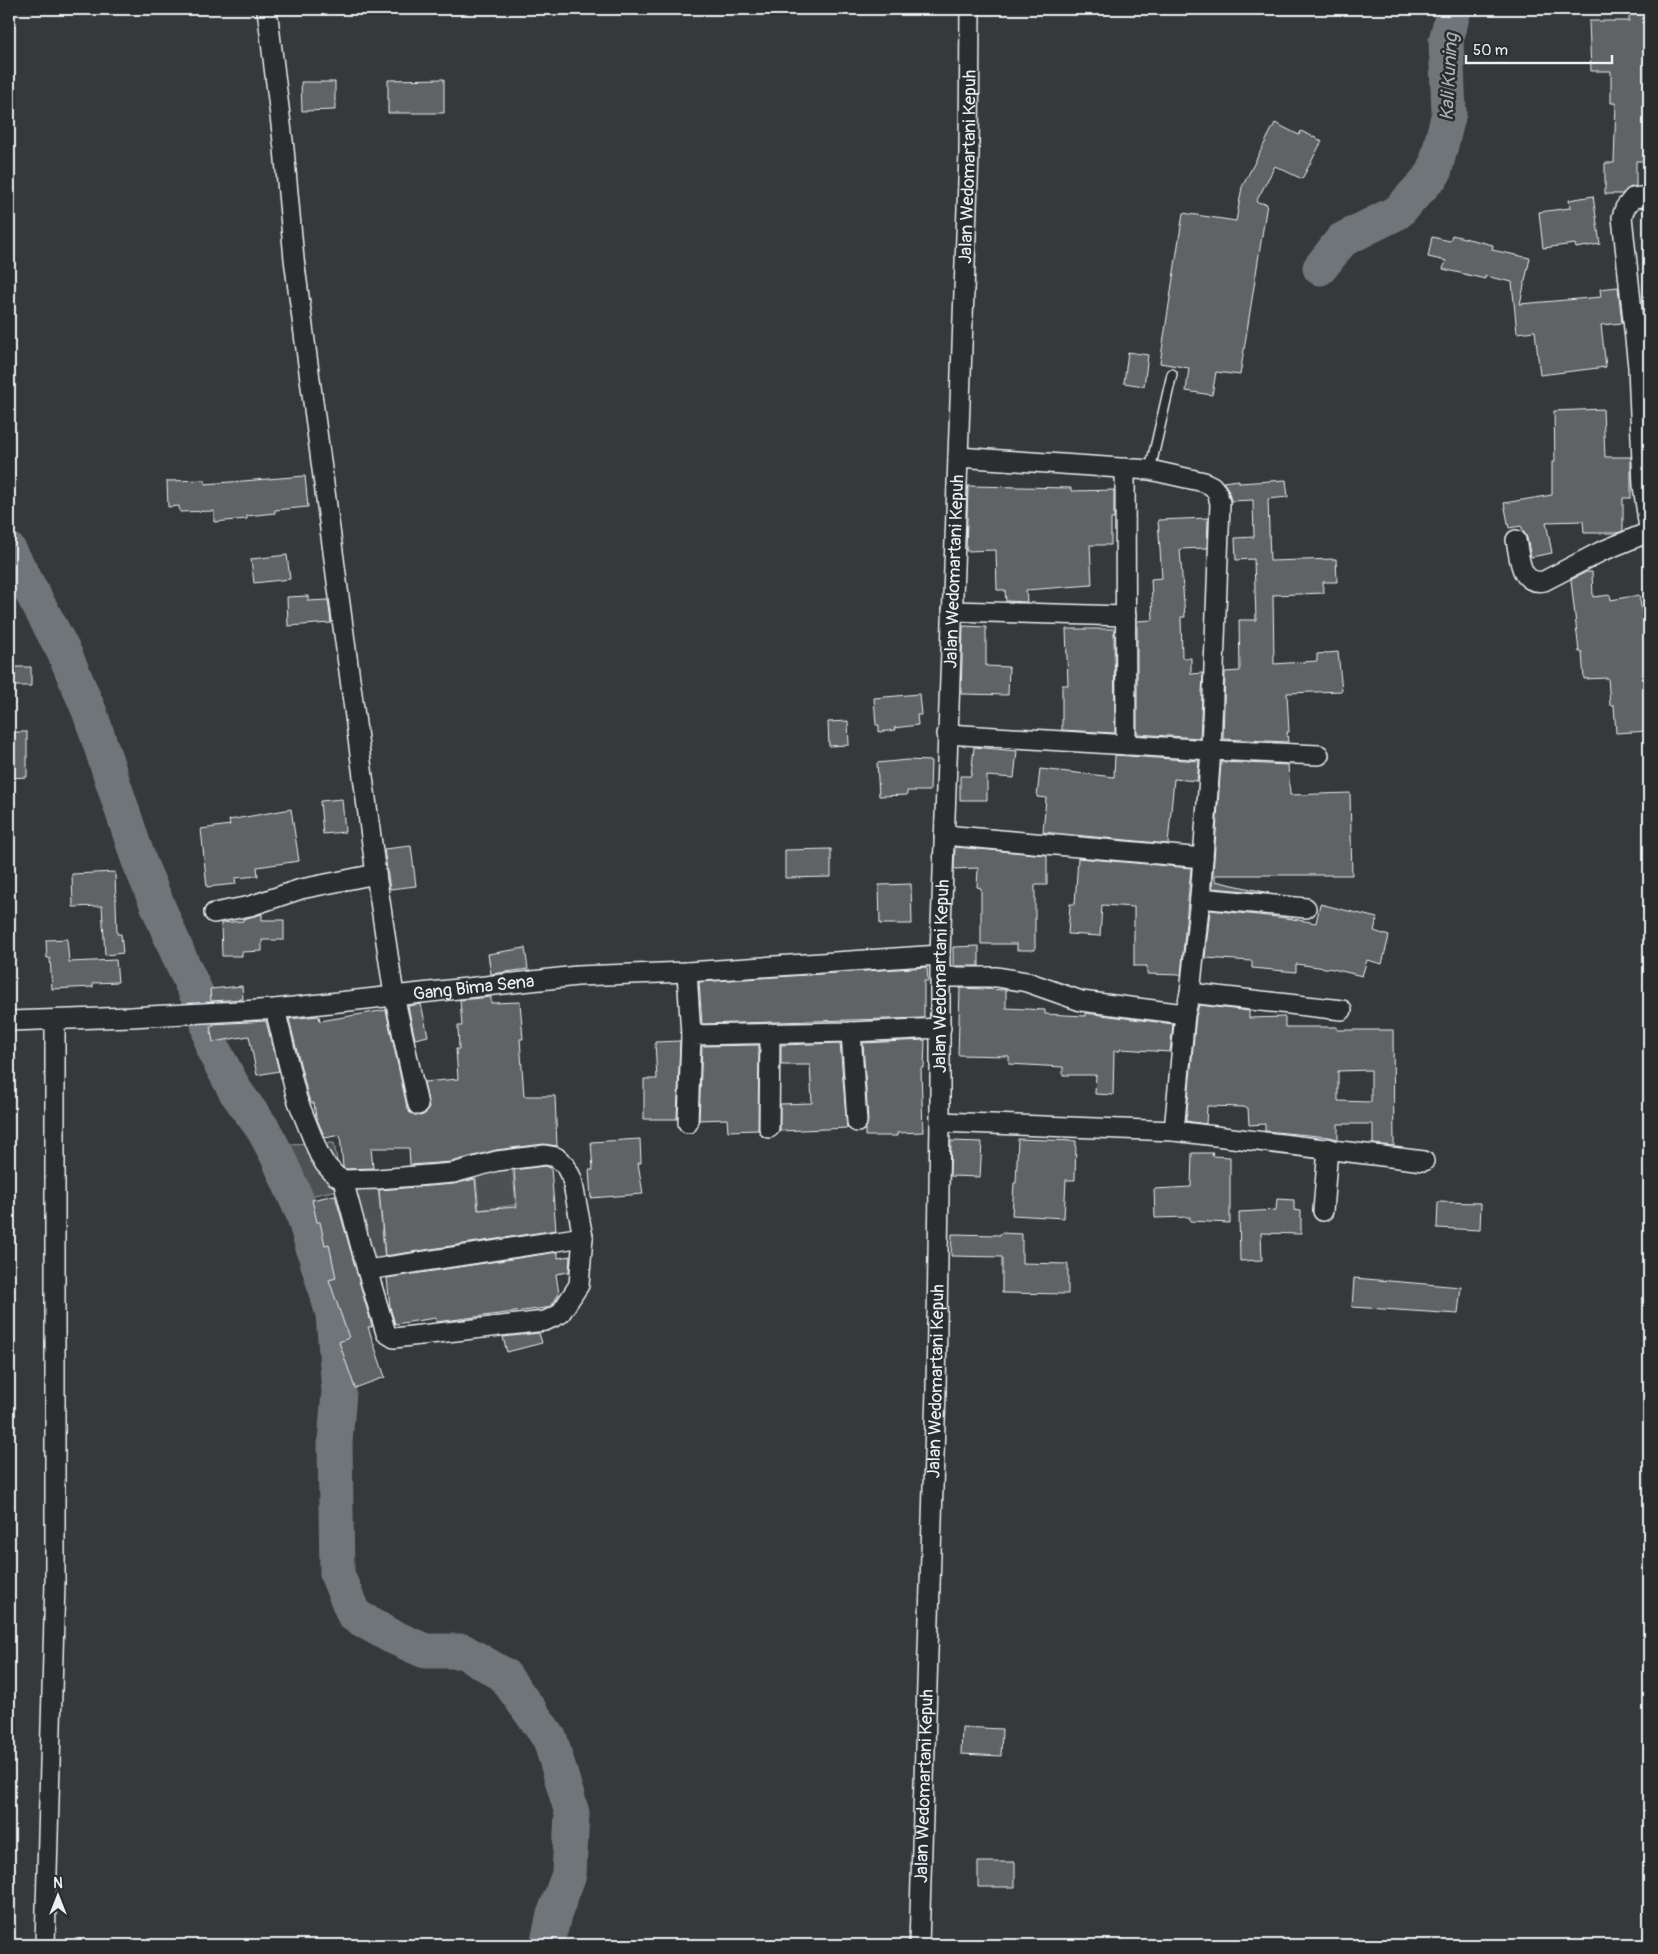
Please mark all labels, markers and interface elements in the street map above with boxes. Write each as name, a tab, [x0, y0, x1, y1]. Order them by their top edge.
water label: Kali Kuning	[1435, 31, 1463, 121]
scale bar	[1466, 32, 1612, 64]
text: 50 m	[1473, 41, 1508, 60]
street label: Jalan Wedomartani Kepuh	[954, 70, 982, 264]
street label: Jalan Wedomartani Kepuh	[939, 474, 969, 669]
street label: Jalan Wedomartani Kepuh	[929, 879, 955, 1073]
street label: Gang Bima Sena	[412, 970, 535, 1006]
street label: Jalan Wedomartani Kepuh	[922, 1284, 950, 1479]
street label: Jalan Wedomartani Kepuh	[910, 1689, 939, 1883]
north arrow	[32, 1872, 82, 1922]
text: N	[53, 1875, 63, 1892]

